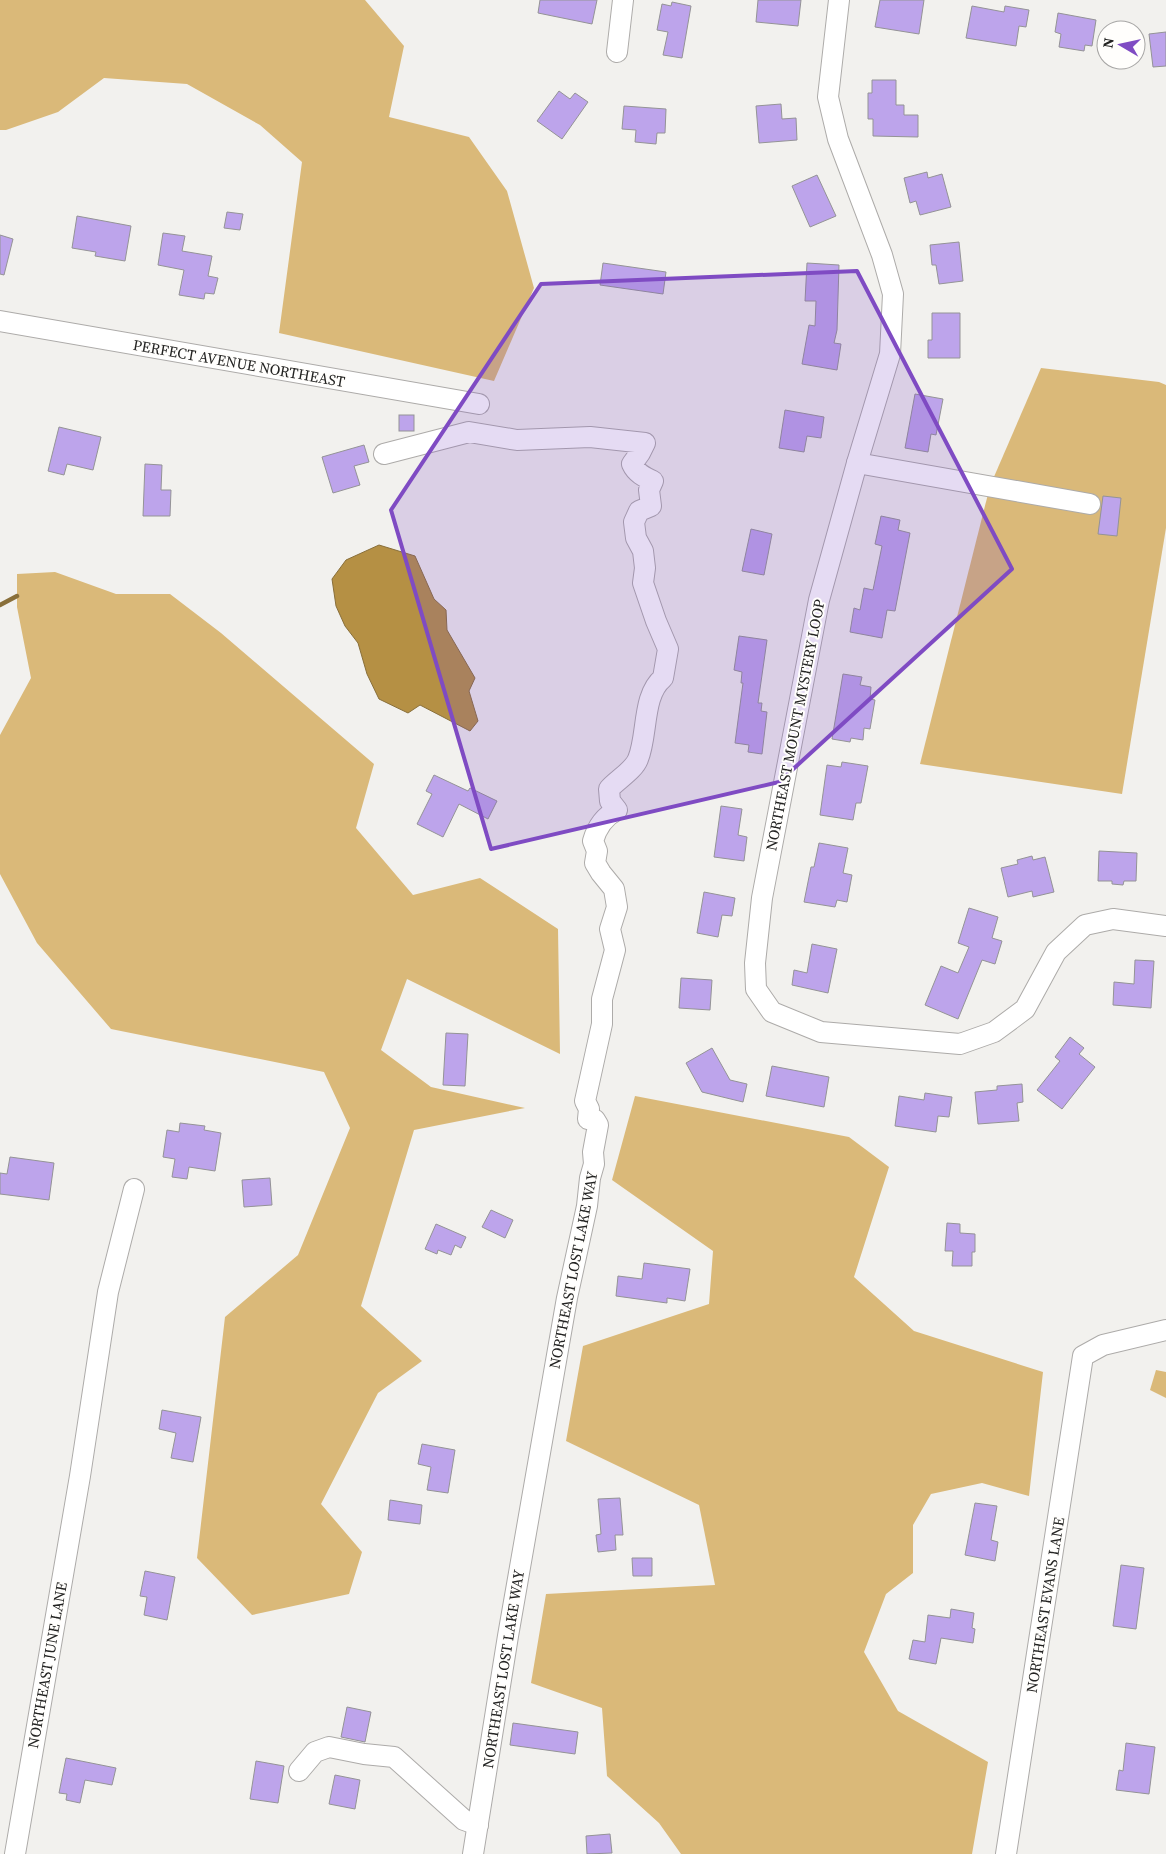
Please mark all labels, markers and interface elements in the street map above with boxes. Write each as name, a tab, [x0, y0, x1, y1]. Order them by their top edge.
north arrow	[1096, 20, 1146, 70]
text: N	[1097, 36, 1119, 50]
street label: PERFECT AVENUE NORTHEAST	[131, 334, 347, 392]
street label: NORTHEAST MOUNT MYSTERY LOOP	[760, 597, 830, 852]
street label: NORTHEAST LOST LAKE WAY	[544, 1169, 603, 1371]
street label: NORTHEAST EVANS LANE	[1021, 1516, 1069, 1694]
street label: NORTHEAST LOST LAKE WAY	[477, 1568, 529, 1770]
street label: NORTHEAST JUNE LANE	[22, 1580, 72, 1750]

